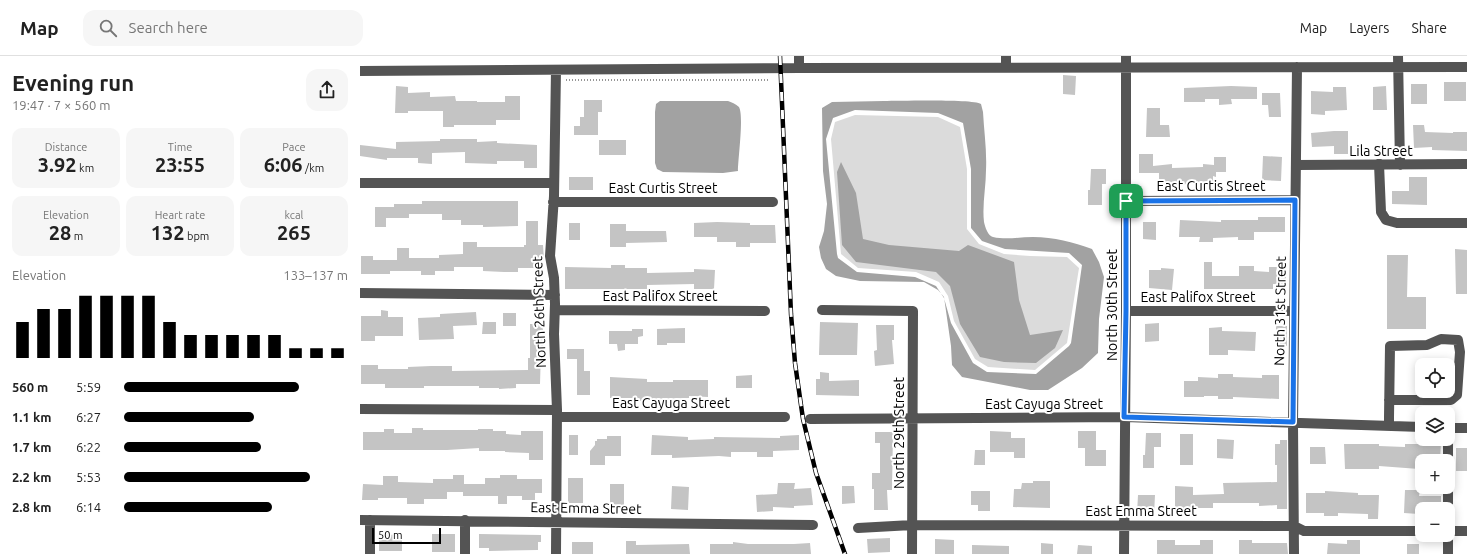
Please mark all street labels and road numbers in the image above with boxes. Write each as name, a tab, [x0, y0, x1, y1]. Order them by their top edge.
street label: Lila Street	[1349, 143, 1413, 159]
street label: East Curtis Street	[1157, 178, 1266, 194]
street label: East Curtis Street	[609, 180, 718, 196]
street label: North 30th Street	[1104, 249, 1120, 361]
street label: North 26th Street	[529, 255, 549, 368]
street label: North 31st Street	[1271, 255, 1289, 366]
street label: East Palifox Street	[602, 288, 718, 304]
street label: East Palifox Street	[1140, 289, 1256, 305]
street label: North 29th Street	[891, 377, 907, 489]
street label: East Cayuga Street	[612, 395, 730, 411]
street label: East Cayuga Street	[985, 396, 1103, 412]
street label: East Emma Street	[530, 499, 642, 517]
street label: East Emma Street	[1085, 503, 1197, 519]

